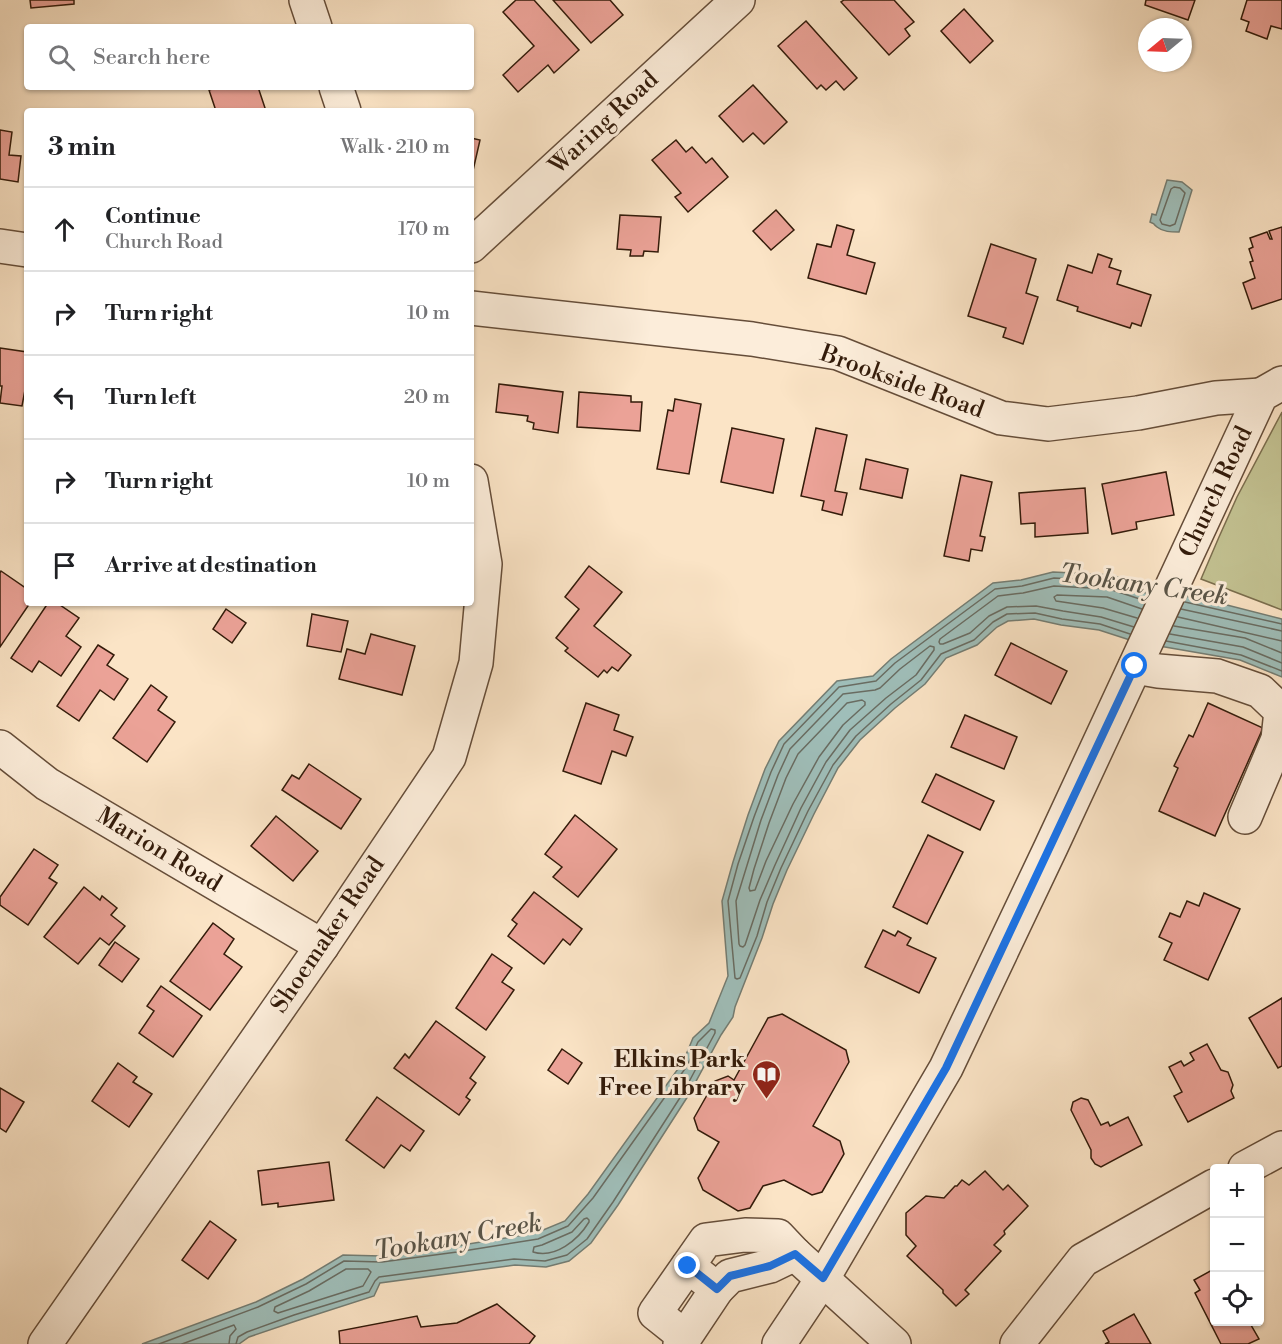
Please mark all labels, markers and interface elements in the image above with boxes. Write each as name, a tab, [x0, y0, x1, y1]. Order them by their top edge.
north arrow	[1138, 18, 1192, 72]
search box	[24, 24, 474, 90]
icon: search	[45, 41, 78, 74]
text: Search here	[93, 44, 210, 71]
street label: Waring Road	[542, 65, 665, 182]
text: 3 min	[48, 131, 116, 163]
text: Walk · 210 m	[341, 135, 450, 160]
text: Continue	[105, 203, 201, 230]
icon: ahead	[48, 213, 81, 246]
text: 170 m	[398, 217, 450, 242]
text: Church Road	[105, 230, 223, 255]
icon: right	[48, 297, 81, 330]
text: Turn right	[105, 300, 213, 327]
text: 10 m	[407, 301, 450, 326]
street label: Brookside Road	[815, 338, 988, 426]
icon: left	[48, 381, 81, 414]
text: Turn left	[105, 384, 196, 411]
text: 20 m	[404, 385, 450, 410]
street label: Church Road	[1173, 421, 1260, 562]
icon: right	[48, 465, 81, 498]
text: Turn right	[105, 468, 213, 495]
text: 10 m	[407, 469, 450, 494]
icon: arrive	[48, 549, 81, 582]
text: Arrive at destination	[105, 552, 317, 579]
water label: Tookany Creek	[1058, 557, 1230, 613]
route start	[1121, 652, 1147, 678]
street label: Marion Road	[91, 801, 227, 899]
street label: Shoemaker Road	[265, 851, 392, 1019]
place label: Elkins Park Free Library	[598, 1045, 746, 1103]
library icon: Elkins Park Free Library	[750, 1058, 782, 1100]
map controls	[1210, 1164, 1264, 1326]
button: +	[1210, 1164, 1264, 1218]
water label: Tookany Creek	[372, 1206, 544, 1268]
button: −	[1210, 1218, 1264, 1272]
route end	[674, 1252, 700, 1278]
button: locate	[1210, 1272, 1264, 1326]

